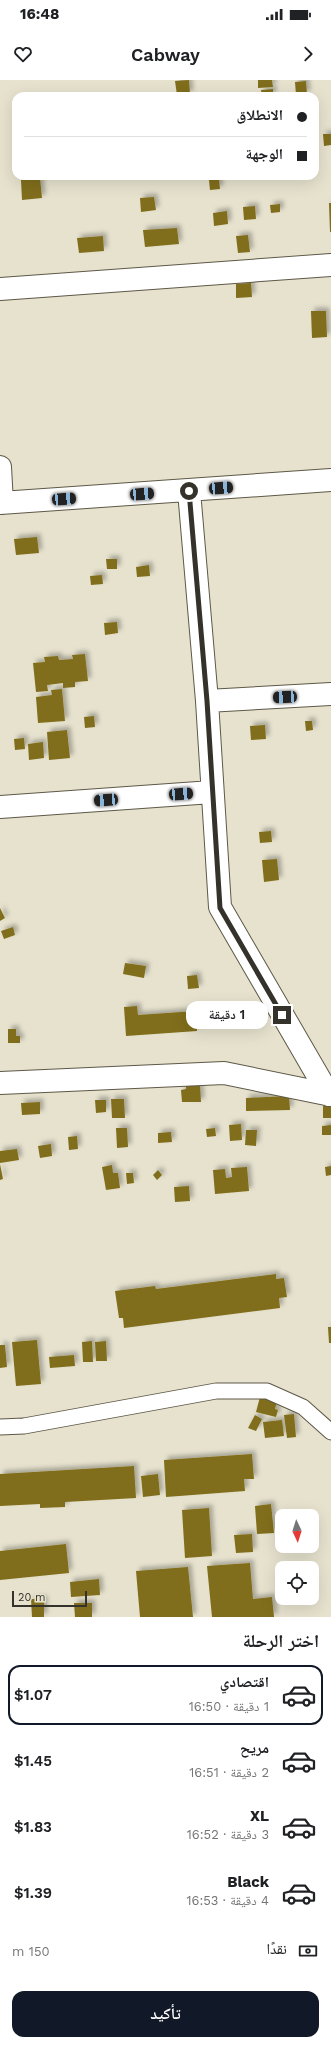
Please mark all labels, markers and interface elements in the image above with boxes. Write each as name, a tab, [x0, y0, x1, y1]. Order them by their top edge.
text: 16:48	[20, 5, 59, 23]
icon: heart	[12, 43, 34, 65]
icon: forward	[297, 43, 319, 65]
text: Cabway	[131, 44, 200, 65]
text: الانطلاق	[237, 106, 283, 124]
text: الوجهة	[245, 145, 283, 163]
car	[209, 481, 233, 495]
route start	[180, 482, 198, 500]
car	[130, 487, 154, 501]
car	[52, 492, 76, 506]
car	[273, 690, 297, 704]
car	[169, 787, 193, 801]
car	[94, 793, 118, 807]
callout: 1 دقيقة	[186, 1001, 268, 1029]
route end	[273, 1006, 291, 1024]
text: 1 دقيقة	[209, 1007, 245, 1022]
north arrow	[275, 1509, 319, 1553]
map controls	[275, 1509, 319, 1605]
button: locate	[275, 1561, 319, 1605]
scale bar	[12, 1589, 87, 1608]
text: 20 m	[18, 1591, 46, 1604]
text: اختر الرحلة	[243, 1630, 319, 1651]
text: اقتصادي	[220, 1673, 269, 1691]
icon: car	[281, 1677, 317, 1713]
text: $1.07	[14, 1686, 52, 1704]
text: 1 دقيقة · 16:50	[189, 1699, 269, 1714]
text: مريح	[240, 1739, 269, 1757]
icon: car	[281, 1743, 317, 1779]
text: $1.45	[14, 1752, 52, 1770]
text: 2 دقيقة · 16:51	[189, 1765, 269, 1780]
text: XL	[250, 1807, 269, 1825]
icon: car	[281, 1809, 317, 1845]
text: $1.83	[14, 1818, 52, 1836]
text: 3 دقيقة · 16:52	[187, 1827, 269, 1842]
text: Black	[227, 1873, 269, 1891]
icon: car	[281, 1875, 317, 1911]
text: $1.39	[14, 1884, 52, 1902]
text: 4 دقيقة · 16:53	[186, 1893, 269, 1908]
text: نقدًا	[266, 1940, 287, 1958]
icon: cash	[297, 1940, 319, 1962]
text: 150 m	[12, 1944, 50, 1959]
button: تأكيد	[12, 1991, 319, 2037]

